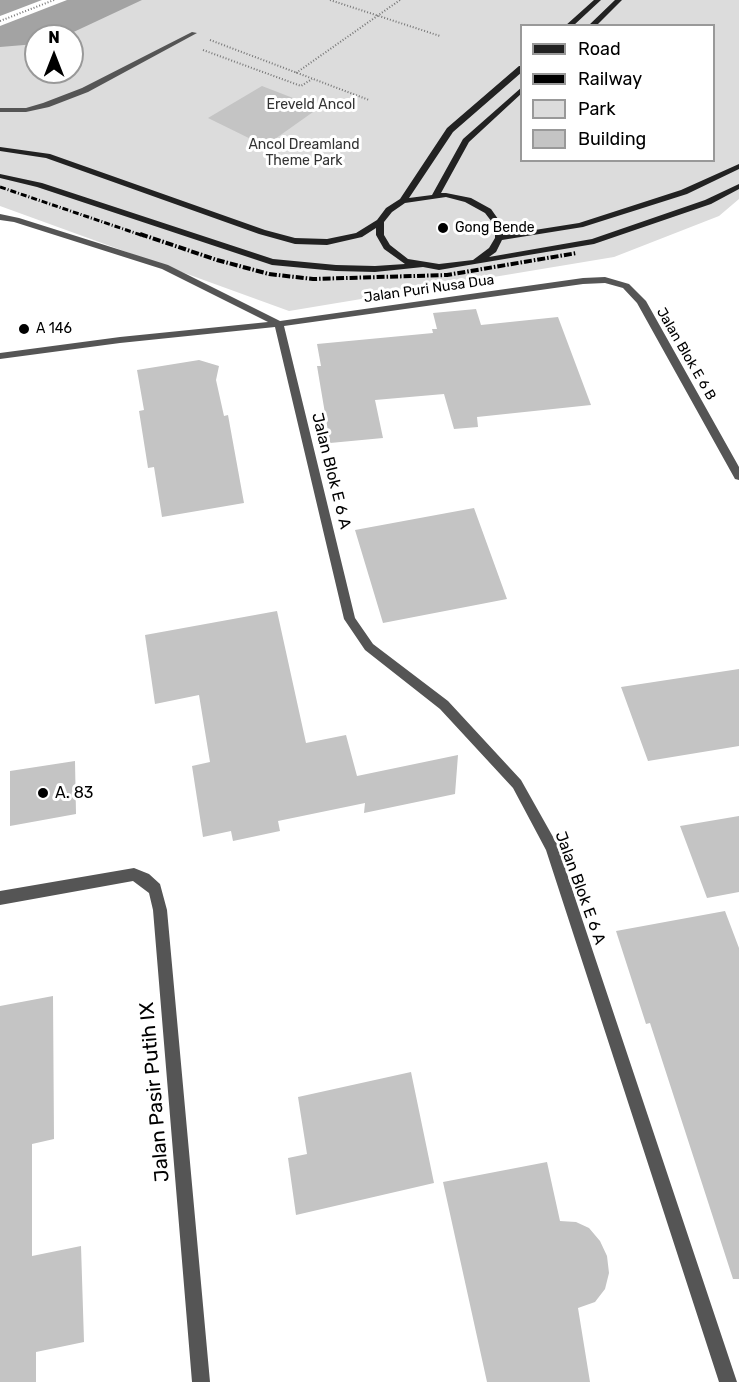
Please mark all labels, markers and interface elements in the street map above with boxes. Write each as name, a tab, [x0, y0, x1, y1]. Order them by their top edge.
north arrow	[24, 24, 84, 84]
legend	[520, 24, 715, 162]
text: N	[48, 28, 60, 47]
text: Road	[578, 38, 621, 60]
text: Railway	[578, 68, 642, 90]
park label: Ereveld Ancol	[267, 97, 355, 113]
text: Park	[578, 98, 615, 120]
text: Building	[578, 128, 646, 150]
park label: Ancol Dreamland Theme Park	[248, 137, 360, 170]
place label: Gong Bende	[455, 220, 535, 236]
marker: Gong Bende	[436, 221, 450, 235]
street label: Jalan Puri Nusa Dua	[363, 272, 495, 306]
street label: Jalan Blok E 6 B	[653, 305, 719, 403]
place label: A 146	[36, 321, 72, 337]
marker: A 146	[17, 322, 31, 336]
street label: Jalan Blok E 6 A	[307, 411, 355, 531]
place label: A. 83	[55, 783, 93, 803]
marker: A. 83	[36, 786, 50, 800]
street label: Jalan Blok E 6 A	[551, 829, 609, 947]
street label: Jalan Pasir Putih IX	[135, 1001, 175, 1183]

